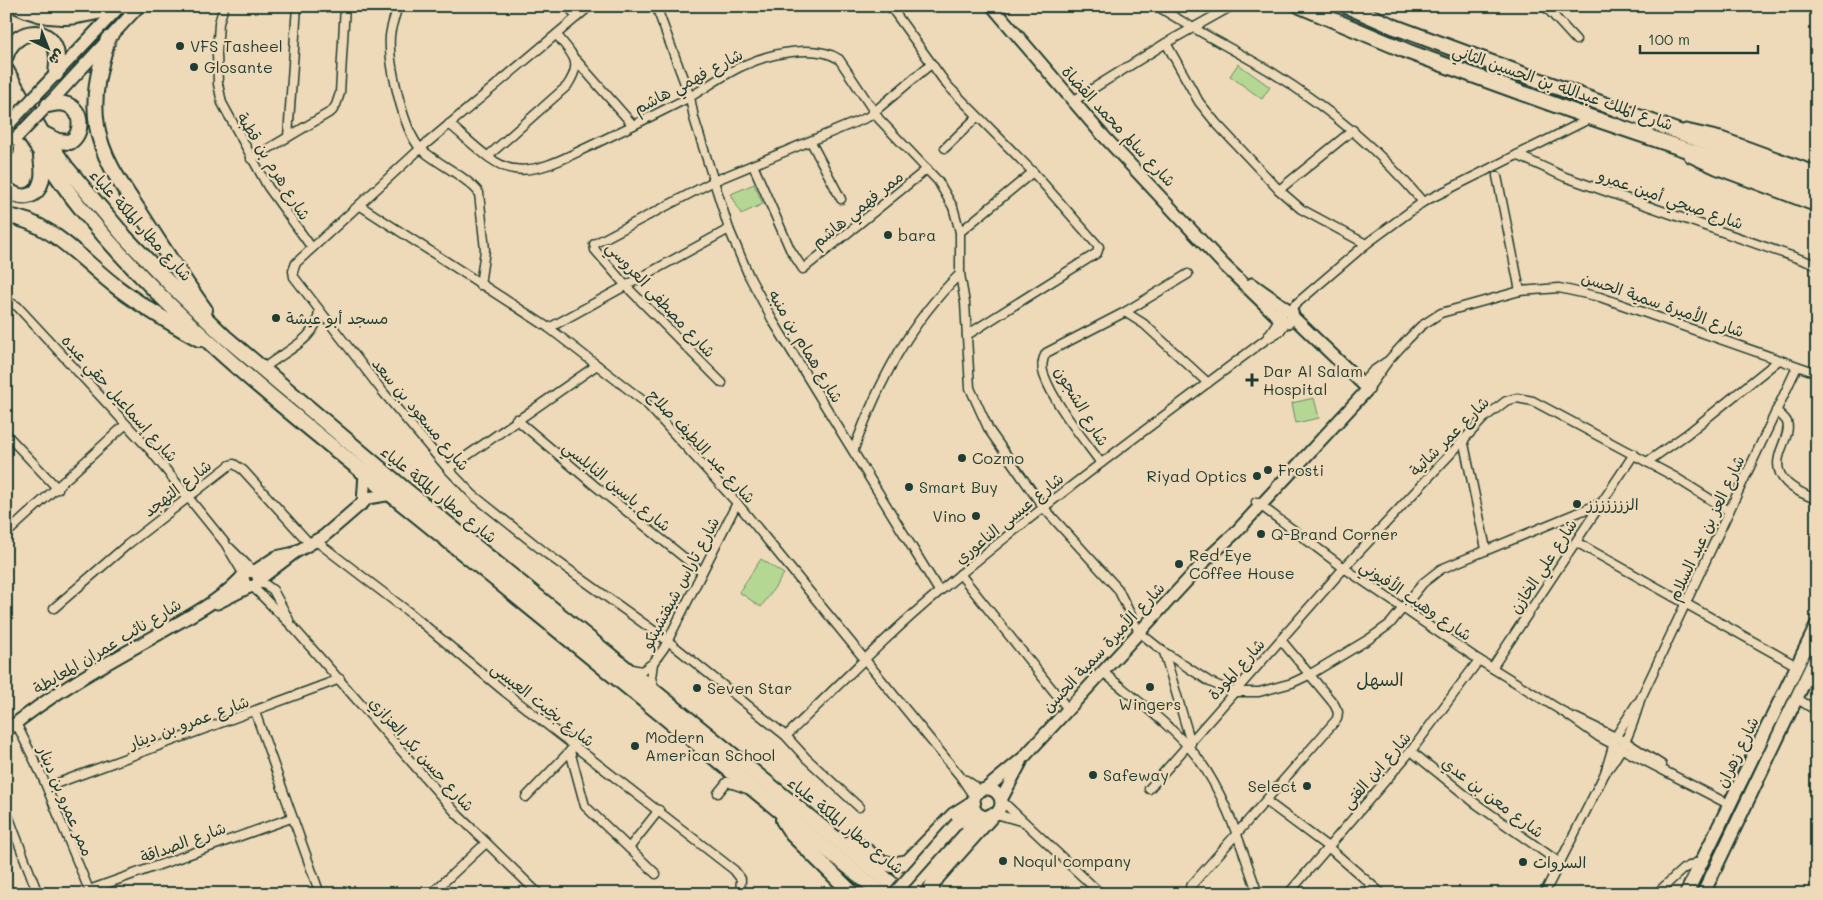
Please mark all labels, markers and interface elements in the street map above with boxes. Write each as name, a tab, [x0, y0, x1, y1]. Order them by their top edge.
north arrow	[22, 22, 72, 72]
scale bar	[1640, 22, 1758, 54]
text: 100 m	[1648, 29, 1690, 49]
place label: VFS Tasheel	[190, 35, 283, 56]
street label: شارع الملك عبدالله بن الحسين الثاني	[1448, 39, 1676, 139]
marker: VFS Tasheel	[174, 40, 186, 52]
street label: شارع فهمي هاشم	[629, 43, 748, 123]
text: ش	[45, 46, 69, 70]
place label: Glosante	[204, 56, 273, 77]
marker: Glosante	[188, 61, 200, 73]
street label: شارع سالم محمد القضاة	[1056, 61, 1181, 193]
street label: شارع هرم بن قطبة	[230, 108, 316, 225]
street label: شارع صبحي أمين عمرو	[1592, 163, 1747, 238]
street label: شارع مطار الملكة علياء	[84, 164, 197, 286]
street label: ممر فهمي هاشم	[806, 165, 910, 256]
place label: bara	[898, 224, 936, 245]
marker: bara	[882, 229, 894, 241]
street label: شارع مصطفى العروسي	[598, 236, 721, 365]
street label: شارع الأميرة سمية الحسن	[1578, 266, 1747, 343]
street label: شارع همام بن منبه	[762, 285, 848, 408]
place label: مسجد أبو عيشة	[286, 307, 388, 329]
marker: مسجد أبو عيشة	[270, 312, 282, 324]
street label: شارع إسماعيل حقي عبده	[54, 330, 183, 469]
street label: شارع مسعود بن سعد	[366, 353, 475, 476]
place label: Dar Al Salam Hospital	[1263, 360, 1363, 399]
street label: شارع الشجون	[1049, 362, 1114, 451]
marker: Dar Al Salam Hospital	[1245, 373, 1259, 387]
street label: شارع عبد اللطيف صلاح	[643, 384, 761, 509]
street label: شارع عمر شاتية	[1404, 391, 1495, 482]
street label: شارع ياسين النابلسي	[556, 435, 676, 540]
street label: شارع مطار الملكة علياء	[376, 440, 502, 549]
place label: Cozmo	[972, 447, 1024, 468]
marker: Cozmo	[956, 452, 968, 464]
street label: شارع العز بن عبد السلام	[1663, 452, 1751, 605]
street label: شارع التهجد	[138, 454, 216, 523]
place label: Frosti	[1278, 459, 1324, 480]
marker: Frosti	[1262, 464, 1274, 476]
place label: Riyad Optics	[1147, 465, 1247, 486]
street label: شارع عيسى الناعوري	[950, 467, 1069, 570]
marker: Riyad Optics	[1251, 470, 1263, 482]
place label: Smart Buy	[919, 476, 998, 497]
marker: Smart Buy	[903, 481, 915, 493]
place label: الززززززز	[1585, 493, 1639, 514]
marker: الززززززز	[1571, 498, 1583, 510]
place label: Vino	[932, 505, 966, 526]
marker: Vino	[970, 510, 982, 522]
street label: شارع تاراس شيفتشينكو	[635, 513, 725, 654]
street label: شارع علي الخازن	[1504, 514, 1585, 620]
place label: Q-Brand Corner	[1271, 523, 1398, 544]
marker: Q-Brand Corner	[1255, 528, 1267, 540]
place label: Red Eye Coffee House	[1189, 544, 1295, 583]
street label: شارع وهيب الأفيوني	[1354, 554, 1476, 649]
marker: Red Eye Coffee House	[1173, 558, 1185, 570]
street label: شارع الأميرة سمية الحسن	[1037, 577, 1170, 718]
street label: شارع نائب عمران المعايطة	[29, 593, 186, 700]
street label: شارع المودة	[1203, 634, 1270, 705]
street label: شارع بخيت العيسى	[486, 657, 599, 752]
district label: السهل	[1356, 667, 1404, 691]
place label: Seven Star	[707, 677, 792, 698]
marker: Wingers	[1144, 681, 1156, 693]
marker: Seven Star	[691, 682, 703, 694]
street label: شارع عمرو بن دينار	[124, 690, 253, 756]
street label: شارع حسن بكر العزازي	[364, 692, 480, 817]
place label: Wingers	[1119, 693, 1181, 714]
street label: شارع زهران	[1710, 713, 1764, 792]
place label: Modern American School	[645, 726, 775, 765]
street label: شارع ابن الفتى	[1336, 727, 1416, 814]
marker: Modern American School	[629, 740, 641, 752]
street label: ممر عمرو بن دينار	[33, 741, 99, 859]
street label: شارع معن بن عدي	[1437, 751, 1549, 843]
place label: Safeway	[1103, 764, 1169, 785]
marker: Safeway	[1087, 769, 1099, 781]
street label: شارع مطار الملكة علياء	[783, 771, 909, 880]
place label: Select	[1248, 775, 1297, 796]
marker: Select	[1301, 780, 1313, 792]
street label: شارع الصداقة	[137, 816, 229, 869]
place label: Noqul company	[1013, 850, 1131, 871]
place label: السروات	[1533, 851, 1586, 872]
marker: Noqul company	[997, 855, 1009, 867]
marker: السروات	[1517, 856, 1529, 868]

